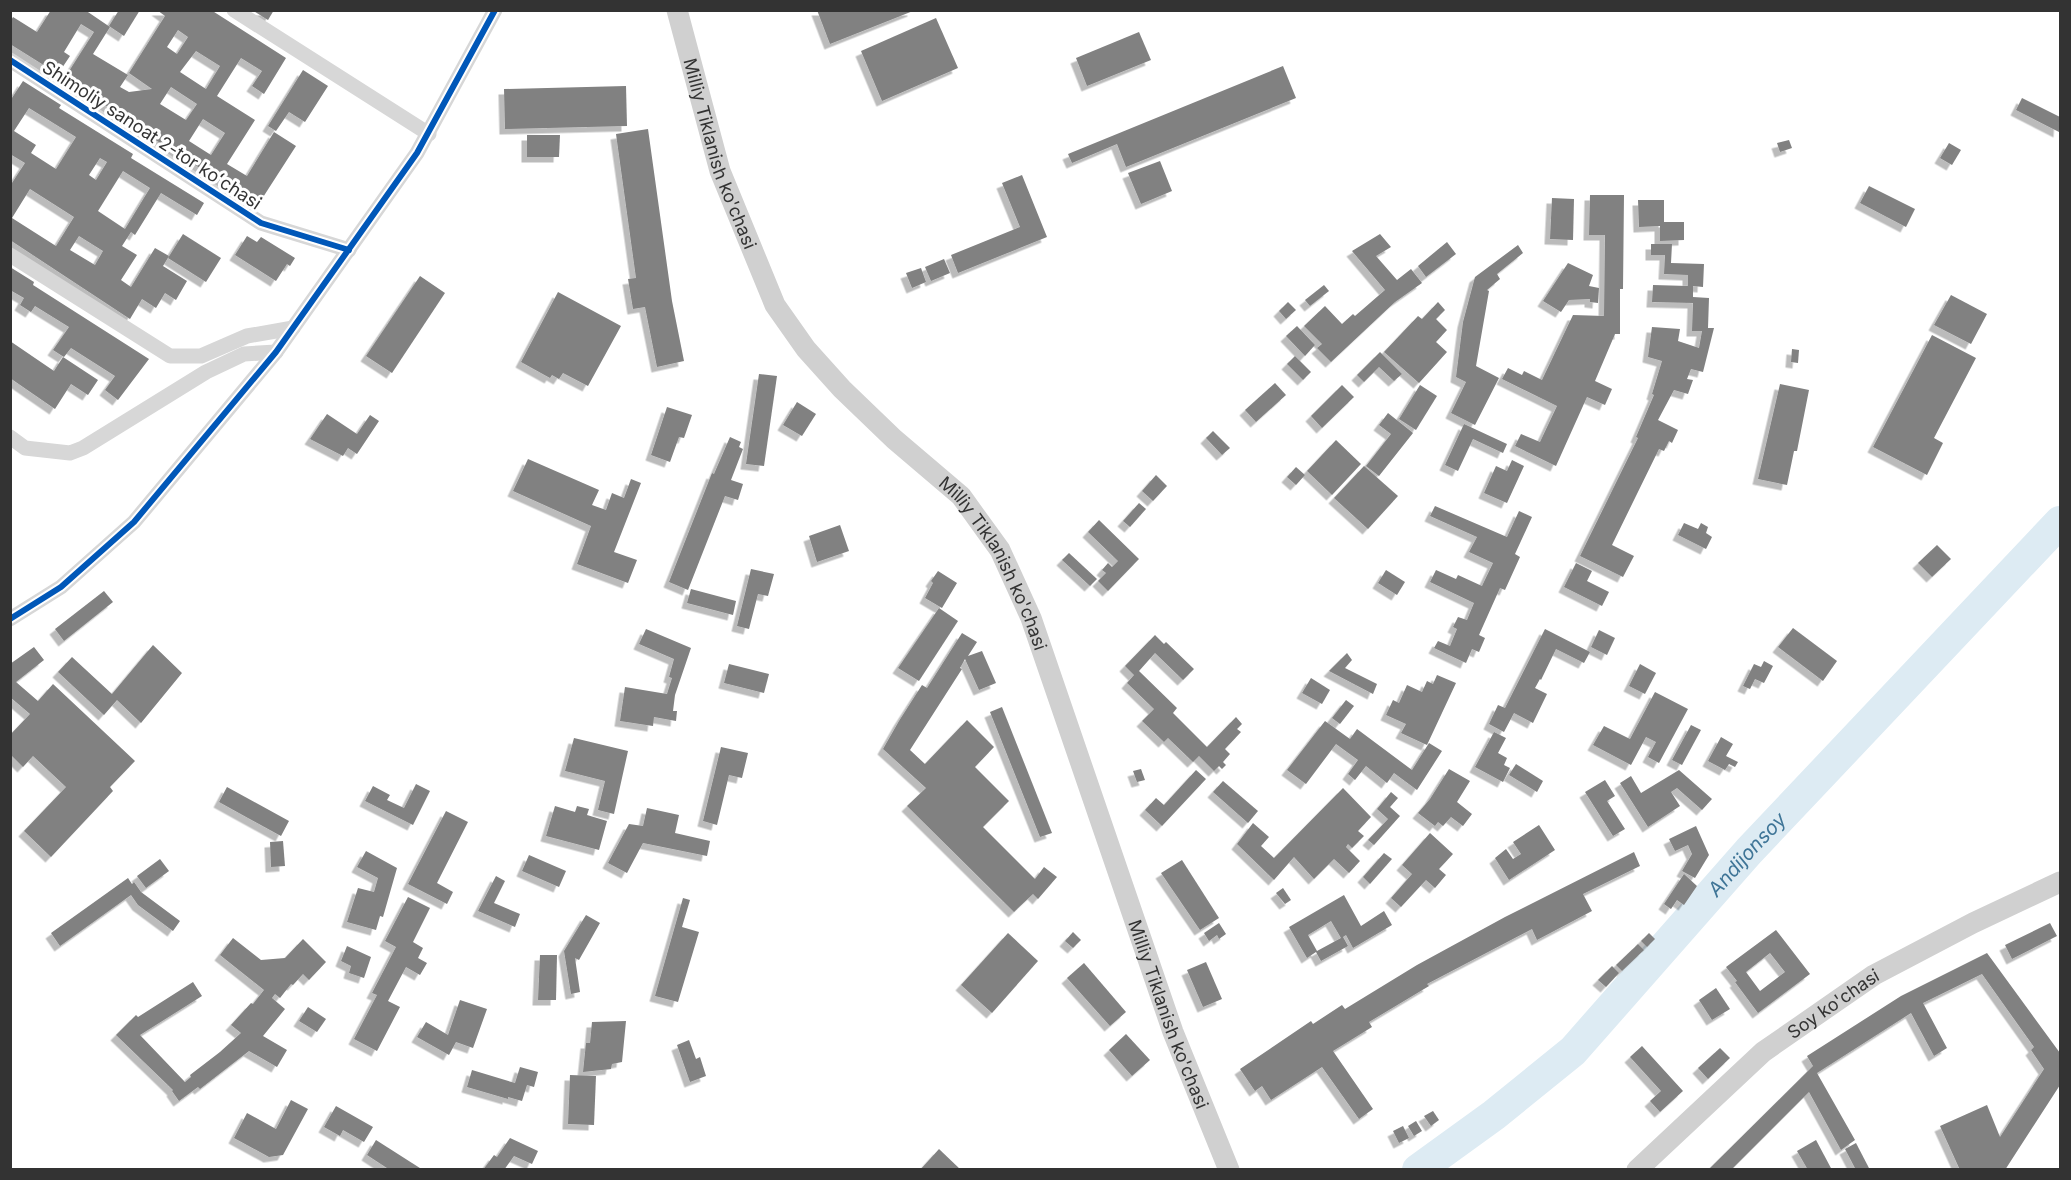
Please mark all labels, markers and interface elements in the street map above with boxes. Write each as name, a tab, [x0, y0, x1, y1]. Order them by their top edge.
street label: Shimoliy sanoat 2-tor koʻchasi	[39, 56, 265, 214]
street label: Milliy Tiklanish ko'chasi	[680, 56, 761, 252]
street label: Milliy Tiklanish ko'chasi	[935, 472, 1052, 653]
water label: Andijonsoy	[1702, 807, 1792, 902]
street label: Milliy Tiklanish ko'chasi	[1125, 917, 1213, 1111]
street label: Soy ko'chasi	[1783, 964, 1882, 1043]

